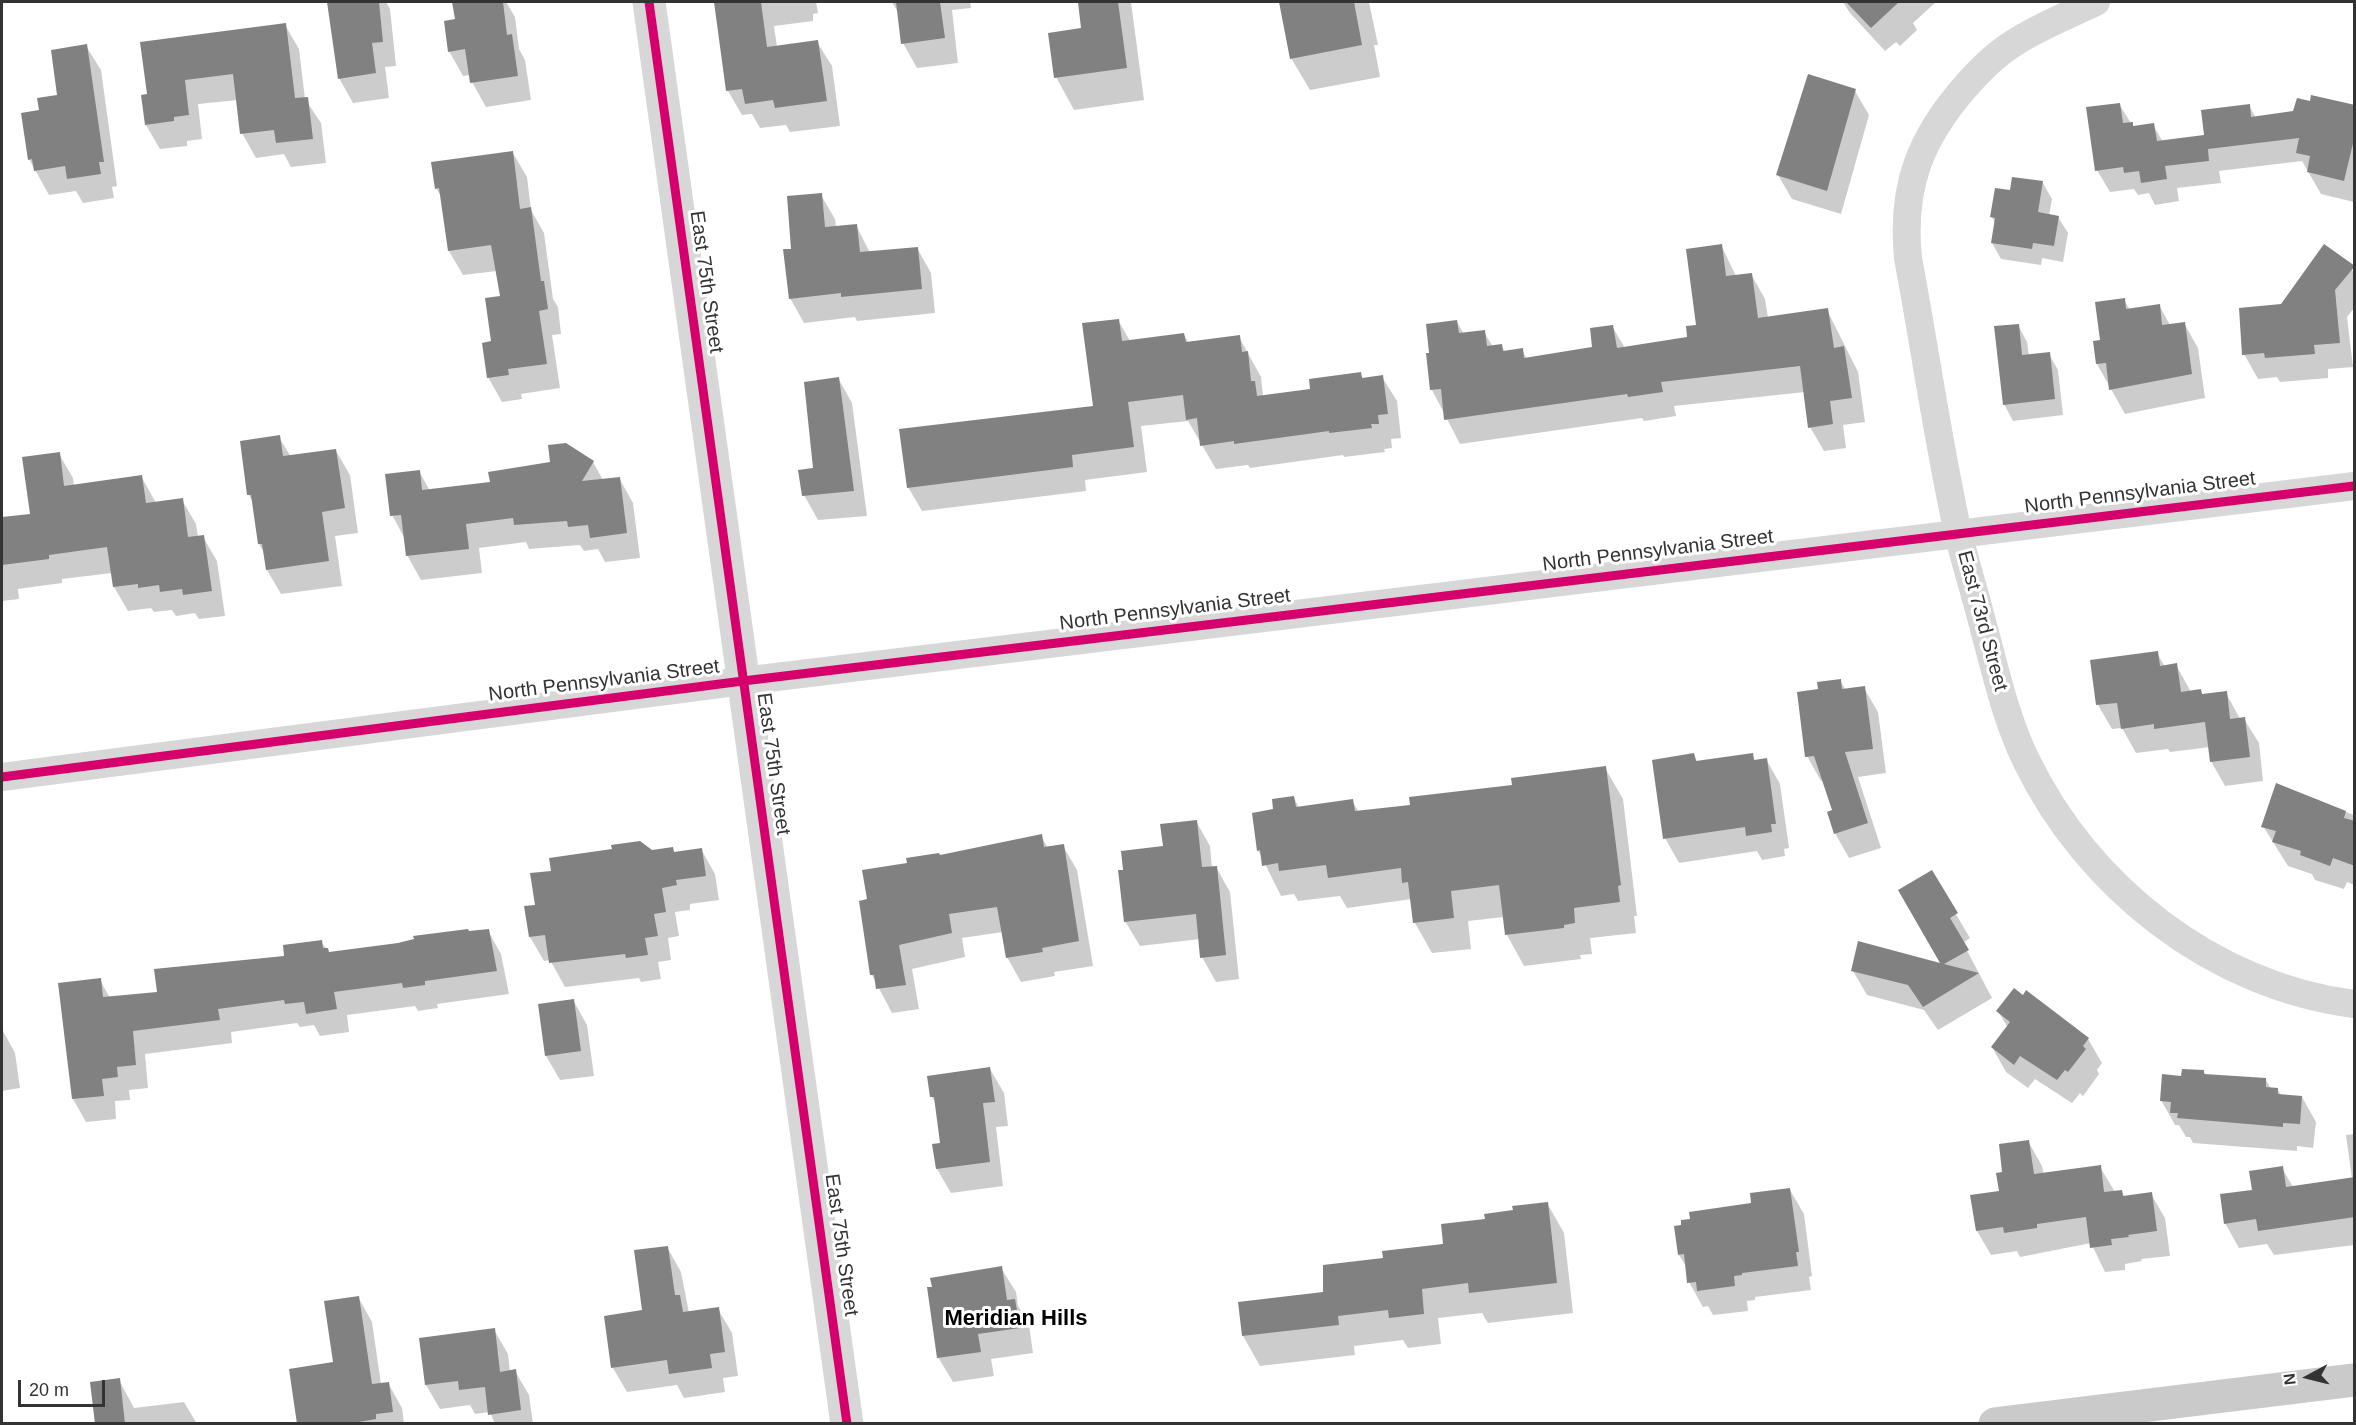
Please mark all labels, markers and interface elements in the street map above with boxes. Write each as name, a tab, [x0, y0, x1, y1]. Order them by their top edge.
street label: East 75th Street	[684, 209, 728, 355]
street label: North Pennsylvania Street	[2023, 467, 2257, 519]
street label: North Pennsylvania Street	[1541, 525, 1775, 577]
street label: East 73rd Street	[1952, 548, 2012, 694]
street label: North Pennsylvania Street	[1058, 584, 1292, 636]
street label: North Pennsylvania Street	[487, 655, 721, 707]
street label: East 75th Street	[751, 691, 795, 837]
street label: East 75th Street	[819, 1172, 863, 1318]
district label: Meridian Hills	[944, 1306, 1088, 1332]
north arrow	[2278, 1347, 2338, 1407]
scale bar	[21, 1368, 108, 1406]
text: N	[2280, 1372, 2299, 1386]
text: 20 m	[29, 1380, 69, 1400]

